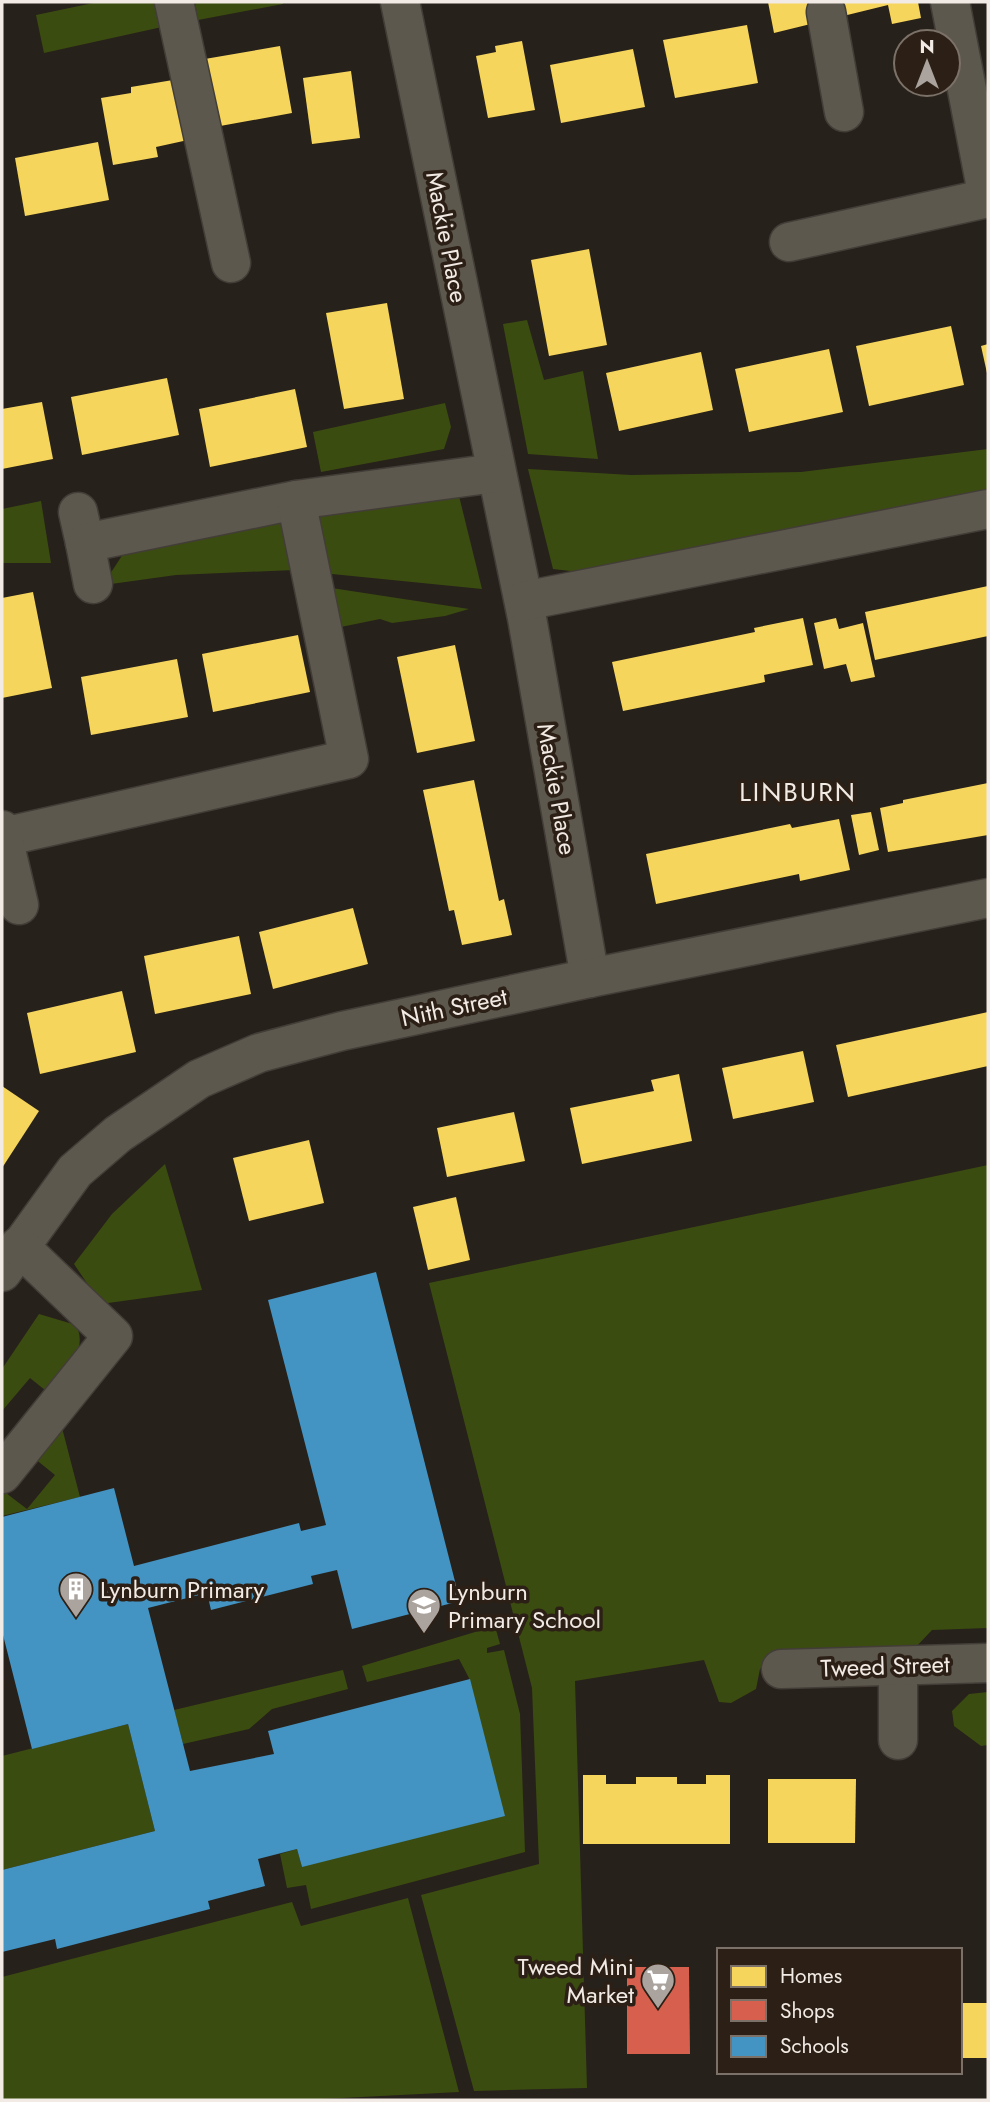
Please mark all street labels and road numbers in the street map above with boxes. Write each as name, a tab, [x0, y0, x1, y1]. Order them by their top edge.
street label: Mackie Place	[417, 168, 477, 306]
street label: Mackie Place	[528, 721, 586, 857]
street label: Nith Street	[398, 979, 511, 1035]
street label: Tweed Street	[820, 1646, 950, 1686]

